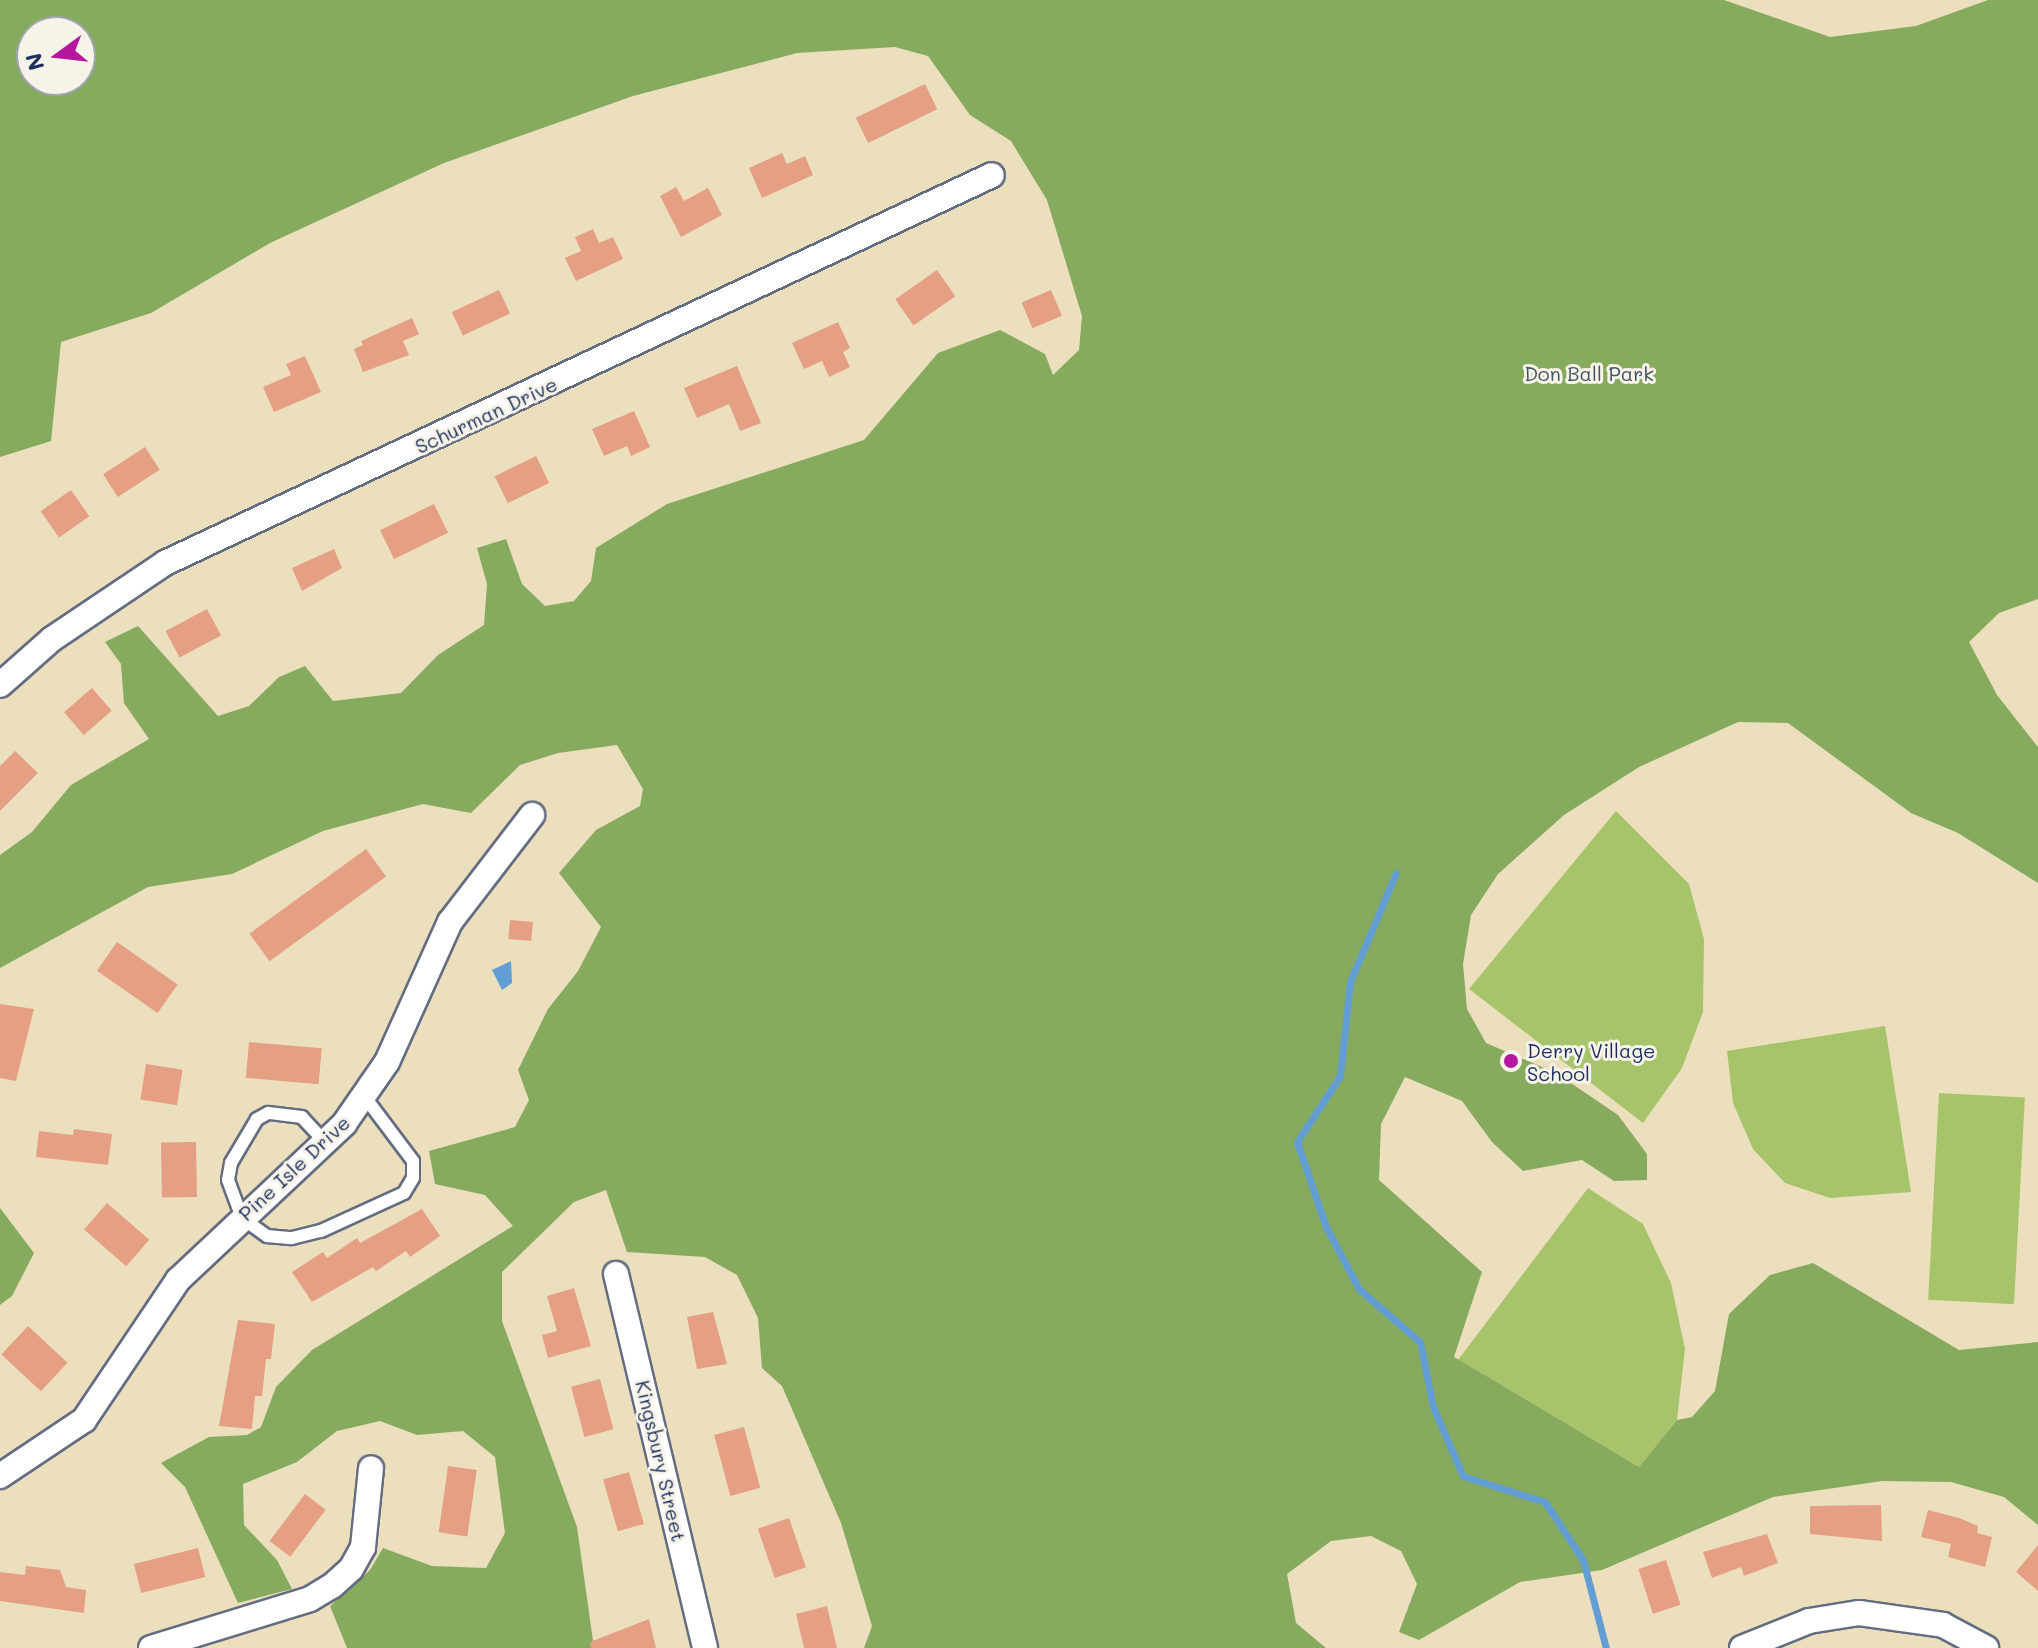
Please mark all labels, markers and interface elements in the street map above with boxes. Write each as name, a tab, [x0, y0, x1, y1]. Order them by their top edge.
north arrow	[16, 16, 96, 96]
text: N	[18, 50, 50, 74]
park label: Don Ball Park	[1524, 361, 1654, 385]
street label: Schurman Drive	[411, 372, 561, 458]
place label: Derry Village School	[1527, 1038, 1655, 1085]
marker: Derry Village School	[1502, 1052, 1520, 1070]
street label: Pine Isle Drive	[233, 1110, 355, 1226]
street label: Kingsbury Street	[631, 1378, 691, 1544]

